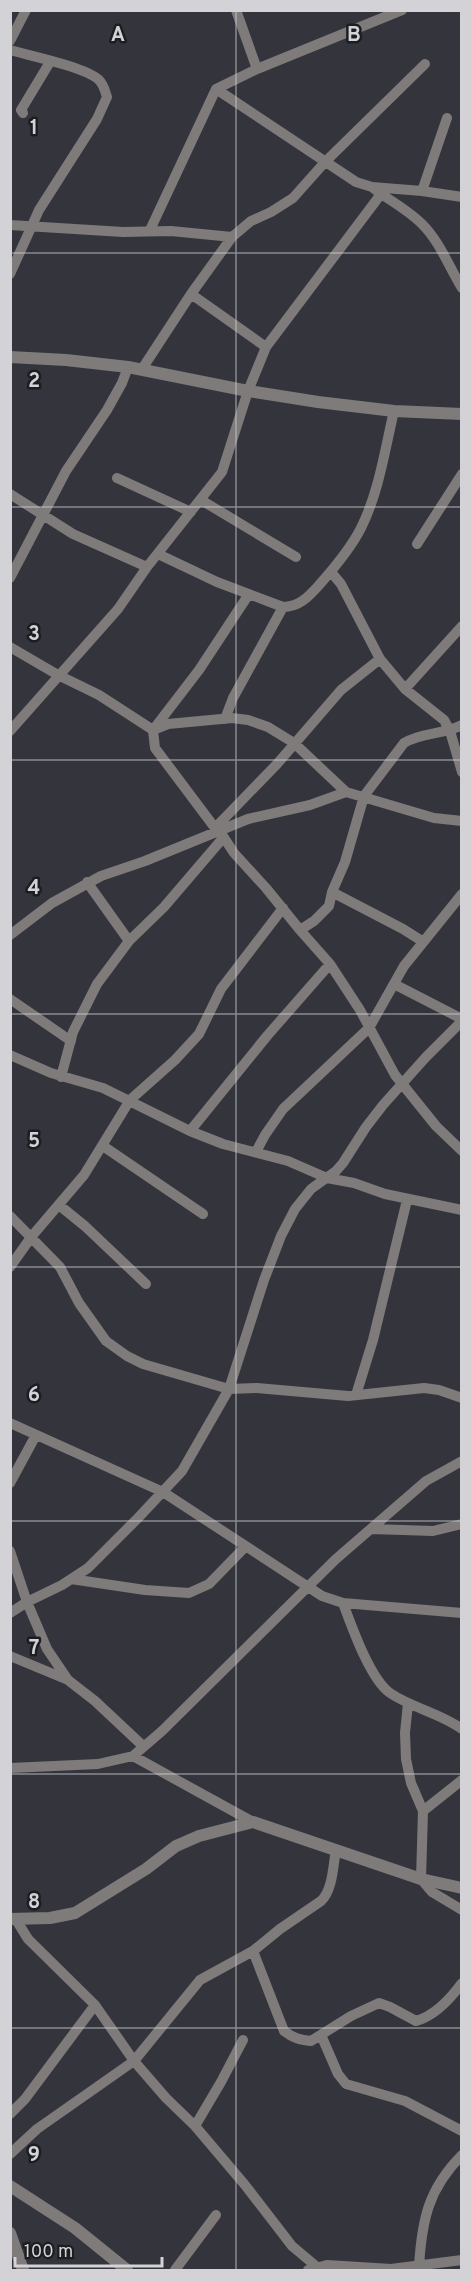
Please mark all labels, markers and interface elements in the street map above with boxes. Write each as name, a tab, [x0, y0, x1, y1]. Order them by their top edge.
text: A	[111, 23, 125, 49]
text: B	[347, 23, 361, 49]
text: 1	[30, 116, 38, 142]
text: 2	[28, 369, 40, 395]
text: 3	[28, 622, 40, 648]
text: 4	[28, 876, 40, 902]
text: 5	[28, 1129, 40, 1155]
text: 6	[28, 1383, 40, 1409]
text: 7	[29, 1636, 39, 1662]
text: 8	[28, 1890, 40, 1916]
text: 9	[28, 2143, 40, 2169]
scale bar	[15, 2230, 162, 2268]
text: 100 m	[24, 2241, 73, 2264]

